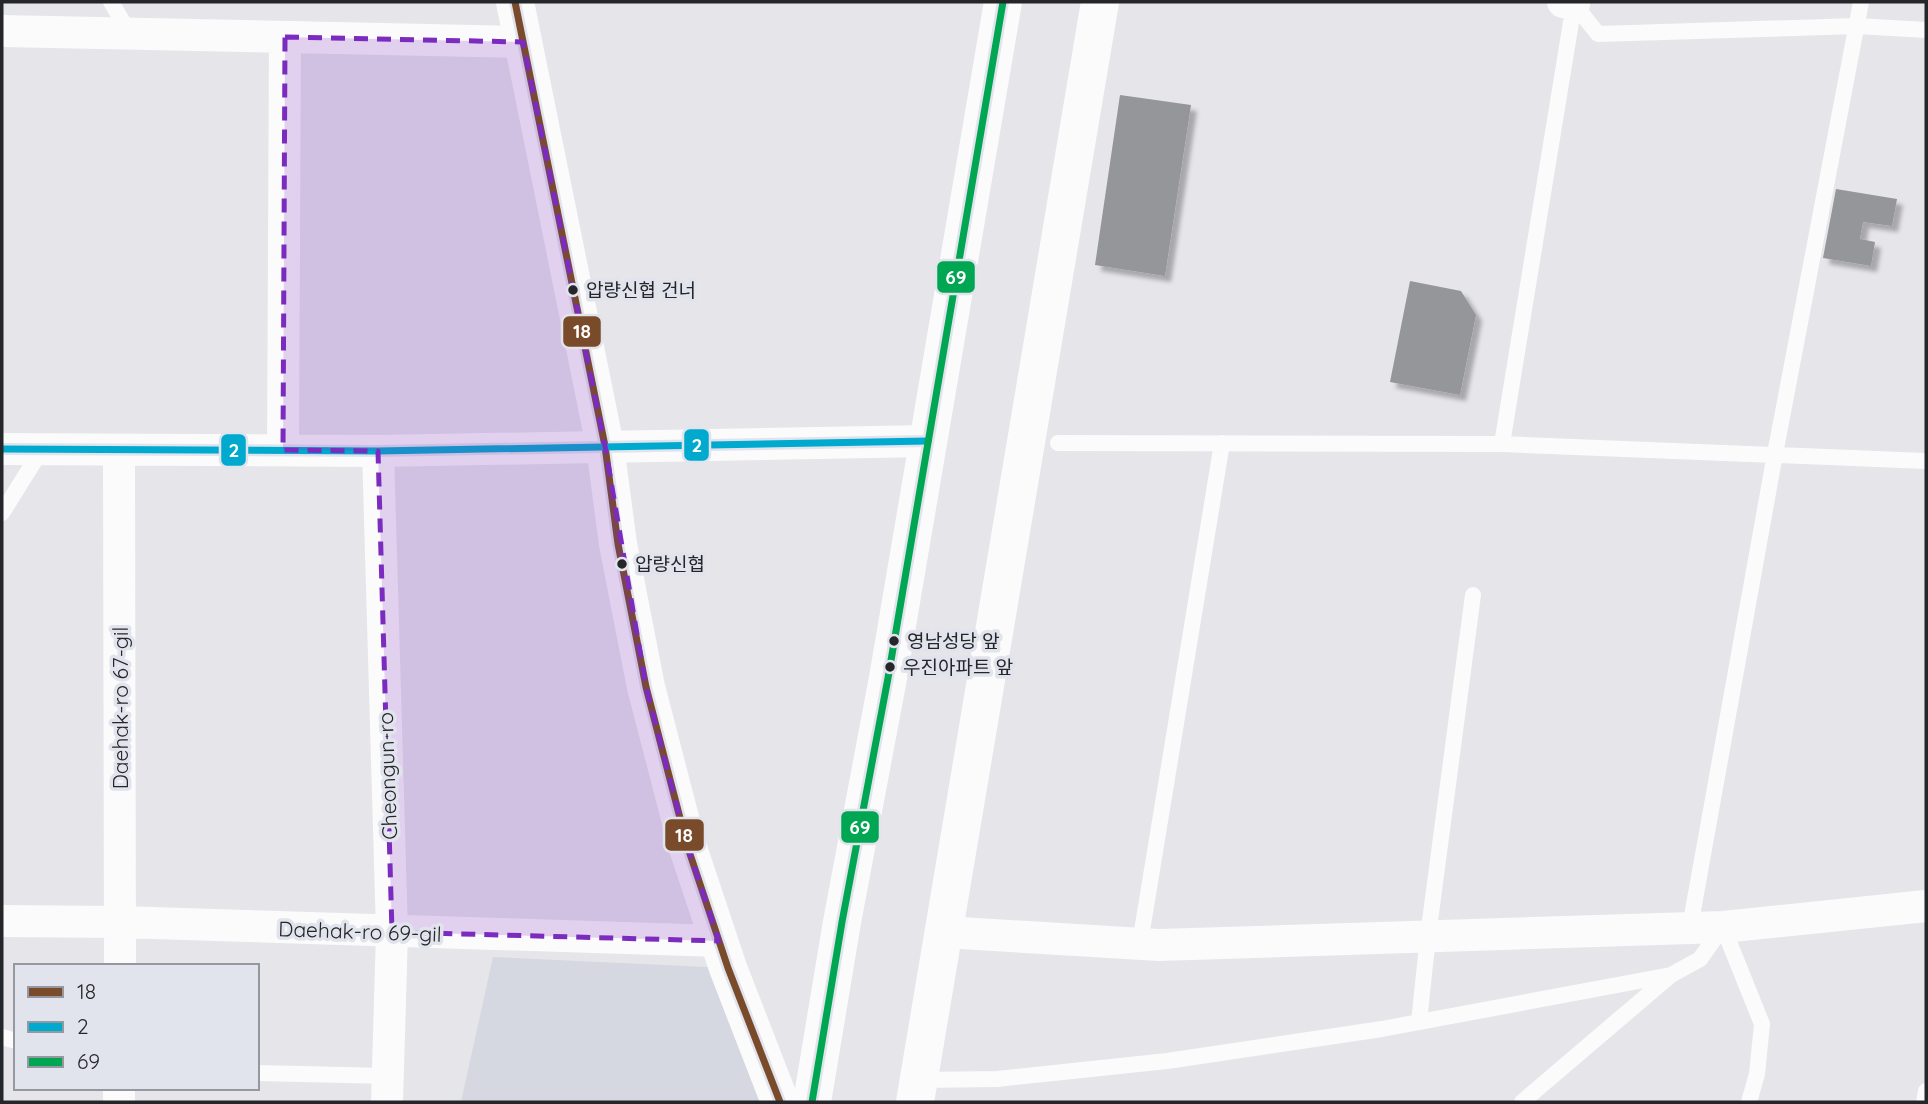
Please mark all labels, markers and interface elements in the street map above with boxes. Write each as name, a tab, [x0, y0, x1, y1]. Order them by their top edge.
line badge: 69	[936, 260, 976, 294]
text: 69	[945, 265, 967, 289]
place label: 압량신협 건너	[586, 278, 696, 302]
marker: 압량신협 건너	[566, 283, 580, 297]
line badge: 18	[562, 315, 602, 348]
text: 18	[573, 319, 591, 343]
line badge: 2	[683, 428, 710, 462]
line badge: 2	[220, 433, 247, 467]
text: 2	[692, 433, 702, 457]
text: 2	[229, 438, 239, 462]
place label: 압량신협	[635, 552, 705, 576]
marker: 압량신협	[615, 557, 629, 571]
street label: Daehak-ro 67-gil	[107, 627, 133, 789]
place label: 영남성당 앞	[907, 629, 1000, 653]
marker: 영남성당 앞	[887, 634, 901, 648]
place label: 우진아파트 앞	[903, 655, 1014, 679]
marker: 우진아파트 앞	[883, 660, 897, 674]
street label: Cheongun-ro	[372, 712, 402, 840]
line badge: 69	[840, 810, 880, 844]
text: 69	[849, 815, 871, 839]
line badge: 18	[664, 818, 705, 852]
text: 18	[675, 823, 693, 847]
street label: Daehak-ro 69-gil	[278, 915, 442, 947]
legend	[14, 964, 259, 1090]
text: 18	[77, 978, 96, 1004]
text: 2	[77, 1013, 89, 1039]
text: 69	[77, 1048, 100, 1074]

